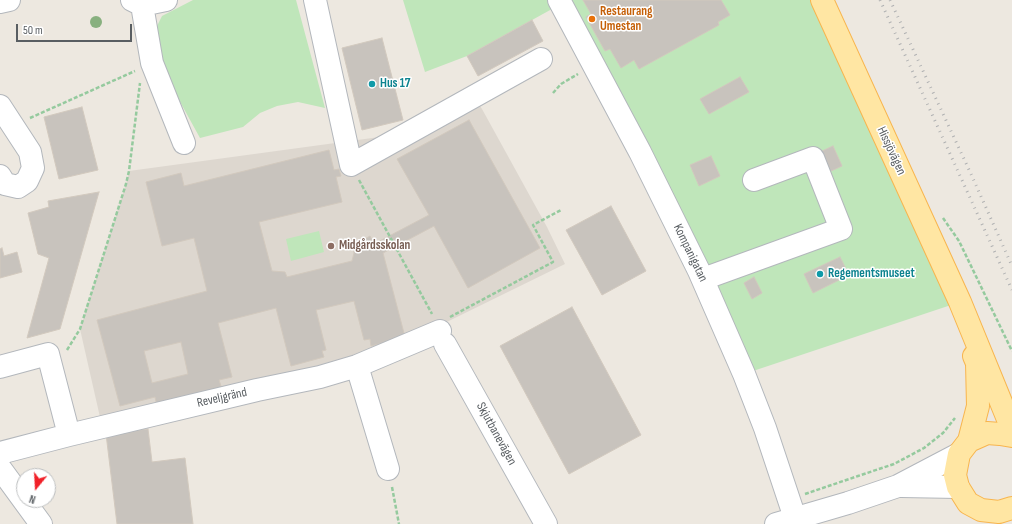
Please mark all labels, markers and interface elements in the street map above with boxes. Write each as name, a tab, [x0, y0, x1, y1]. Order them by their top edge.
place label: Restaurang Umestan	[600, 4, 652, 35]
marker: Restaurang Umestan	[587, 14, 597, 24]
scale bar	[18, 16, 134, 42]
text: 50 m	[23, 23, 43, 38]
place label: Hus 17	[380, 76, 410, 92]
marker: Hus 17	[367, 79, 377, 89]
street label: Hissjövägen	[873, 124, 909, 178]
street label: Kompanigatan	[669, 222, 711, 284]
place label: Midgårdsskolan	[339, 238, 410, 254]
marker: Midgårdsskolan	[326, 241, 336, 251]
place label: Regementsmuseet	[828, 266, 915, 282]
marker: Regementsmuseet	[815, 269, 825, 279]
street label: Reveljgränd	[195, 385, 249, 411]
street label: Skjutbanevägen	[472, 400, 520, 468]
north arrow	[16, 468, 56, 508]
text: N	[28, 492, 37, 506]

